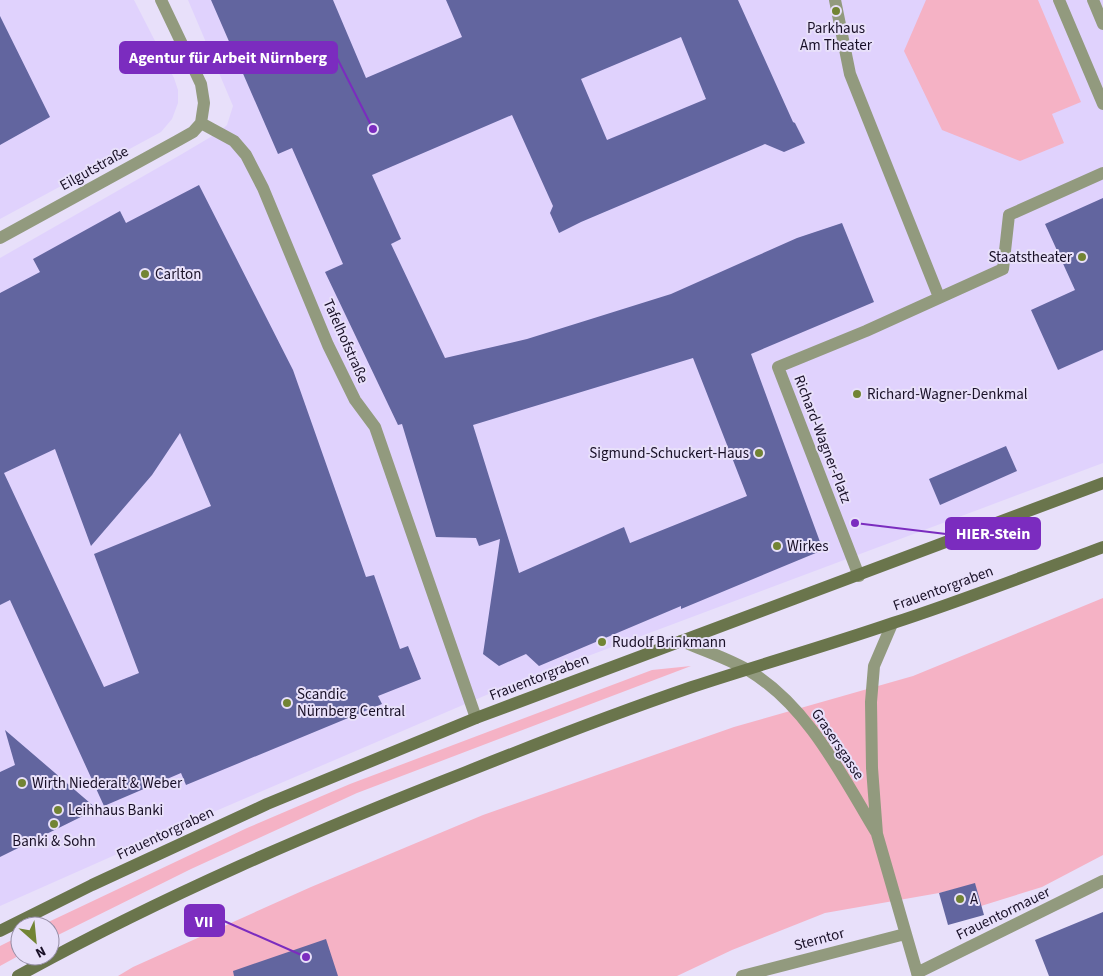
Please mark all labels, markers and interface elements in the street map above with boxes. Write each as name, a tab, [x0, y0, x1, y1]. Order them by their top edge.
marker: Parkhaus Am Theater	[830, 5, 842, 17]
place label: Parkhaus Am Theater	[800, 18, 873, 56]
callout: Agentur für Arbeit Nürnberg	[120, 42, 337, 73]
text: Agentur für Arbeit Nürnberg	[128, 47, 327, 69]
street label: Eilgutstraße	[56, 141, 132, 196]
place label: Staatstheater	[988, 247, 1073, 268]
marker: Staatstheater	[1076, 251, 1088, 263]
place label: Carlton	[155, 264, 201, 285]
marker: Carlton	[139, 268, 151, 280]
street label: Tafelhofstraße	[318, 296, 373, 387]
street label: Richard-Wagner-Platz	[788, 372, 857, 506]
place label: Richard-Wagner-Denkmal	[867, 384, 1028, 405]
marker: Richard-Wagner-Denkmal	[851, 388, 863, 400]
place label: Sigmund-Schuckert-Haus	[589, 443, 749, 464]
marker: Sigmund-Schuckert-Haus	[753, 447, 765, 459]
callout: HIER-Stein	[946, 518, 1040, 549]
text: HIER-Stein	[956, 523, 1030, 545]
place label: Wirkes	[787, 536, 829, 557]
marker: Wirkes	[771, 540, 783, 552]
street label: Frauentorgraben	[890, 561, 996, 616]
place label: Rudolf Brinkmann	[612, 632, 726, 653]
marker: Rudolf Brinkmann	[596, 636, 608, 648]
street label: Frauentorgraben	[486, 649, 592, 706]
place label: Scandic Nürnberg Central	[297, 684, 405, 722]
marker: Scandic Nürnberg Central	[281, 697, 293, 709]
street label: Grasersgasse	[806, 705, 869, 784]
place label: Wirth Niederalt & Weber	[32, 773, 183, 794]
marker: Wirth Niederalt & Weber	[16, 777, 28, 789]
place label: Leihhaus Banki	[68, 800, 163, 821]
street label: Frauentorgraben	[113, 802, 217, 865]
marker: Leihhaus Banki	[52, 804, 64, 816]
marker: Banki & Sohn	[48, 818, 60, 830]
place label: Banki & Sohn	[12, 831, 96, 852]
street label: Frauentormauer	[953, 881, 1055, 945]
place label: A	[970, 889, 979, 910]
marker: A	[954, 893, 966, 905]
callout: VII	[185, 905, 224, 936]
text: VII	[194, 911, 213, 933]
north arrow	[10, 916, 60, 966]
street label: Sterntor	[792, 922, 848, 956]
text: N	[32, 941, 49, 963]

